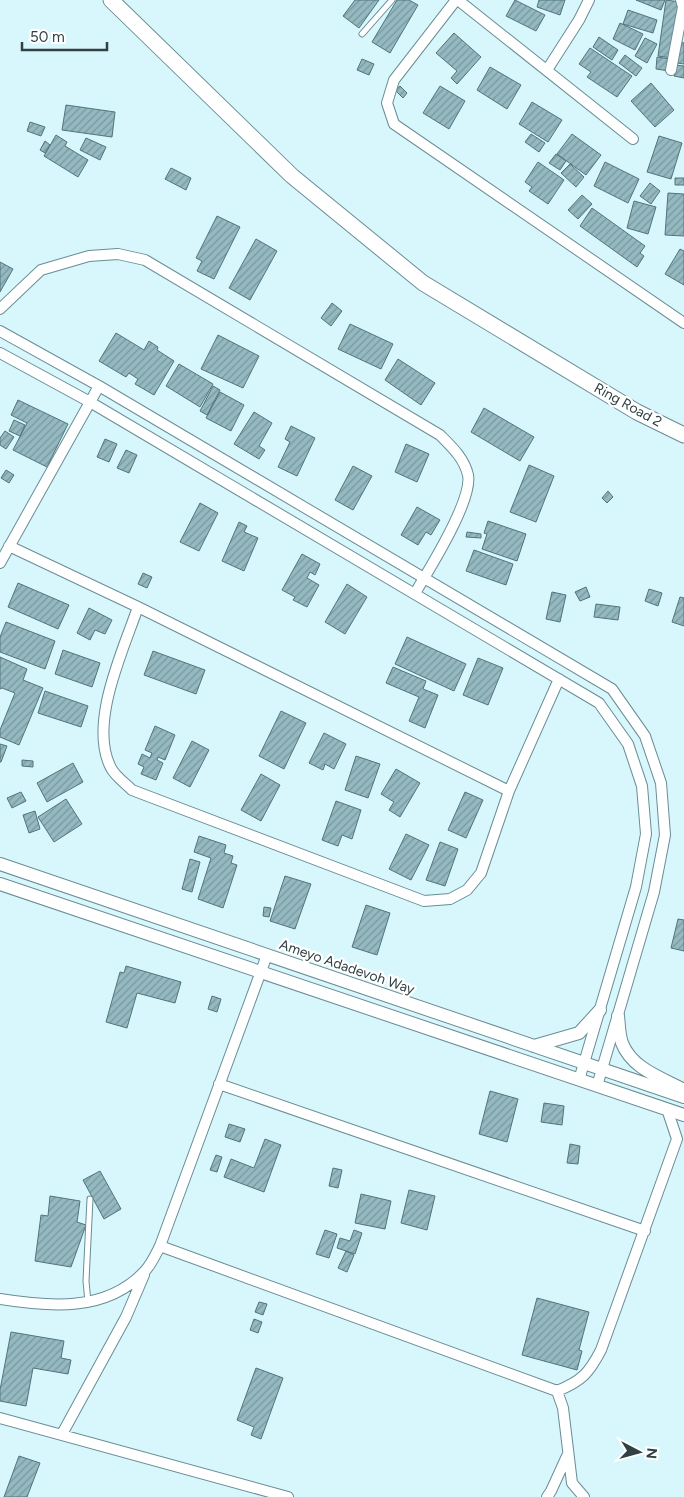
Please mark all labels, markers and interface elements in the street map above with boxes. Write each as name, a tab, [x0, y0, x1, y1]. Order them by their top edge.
scale bar	[22, 20, 108, 52]
text: 50 m	[30, 28, 65, 46]
street label: Ring Road 2	[591, 379, 665, 431]
street label: Ameyo Adadevoh Way	[277, 936, 417, 998]
north arrow	[614, 1427, 664, 1477]
text: N	[642, 1447, 660, 1460]

